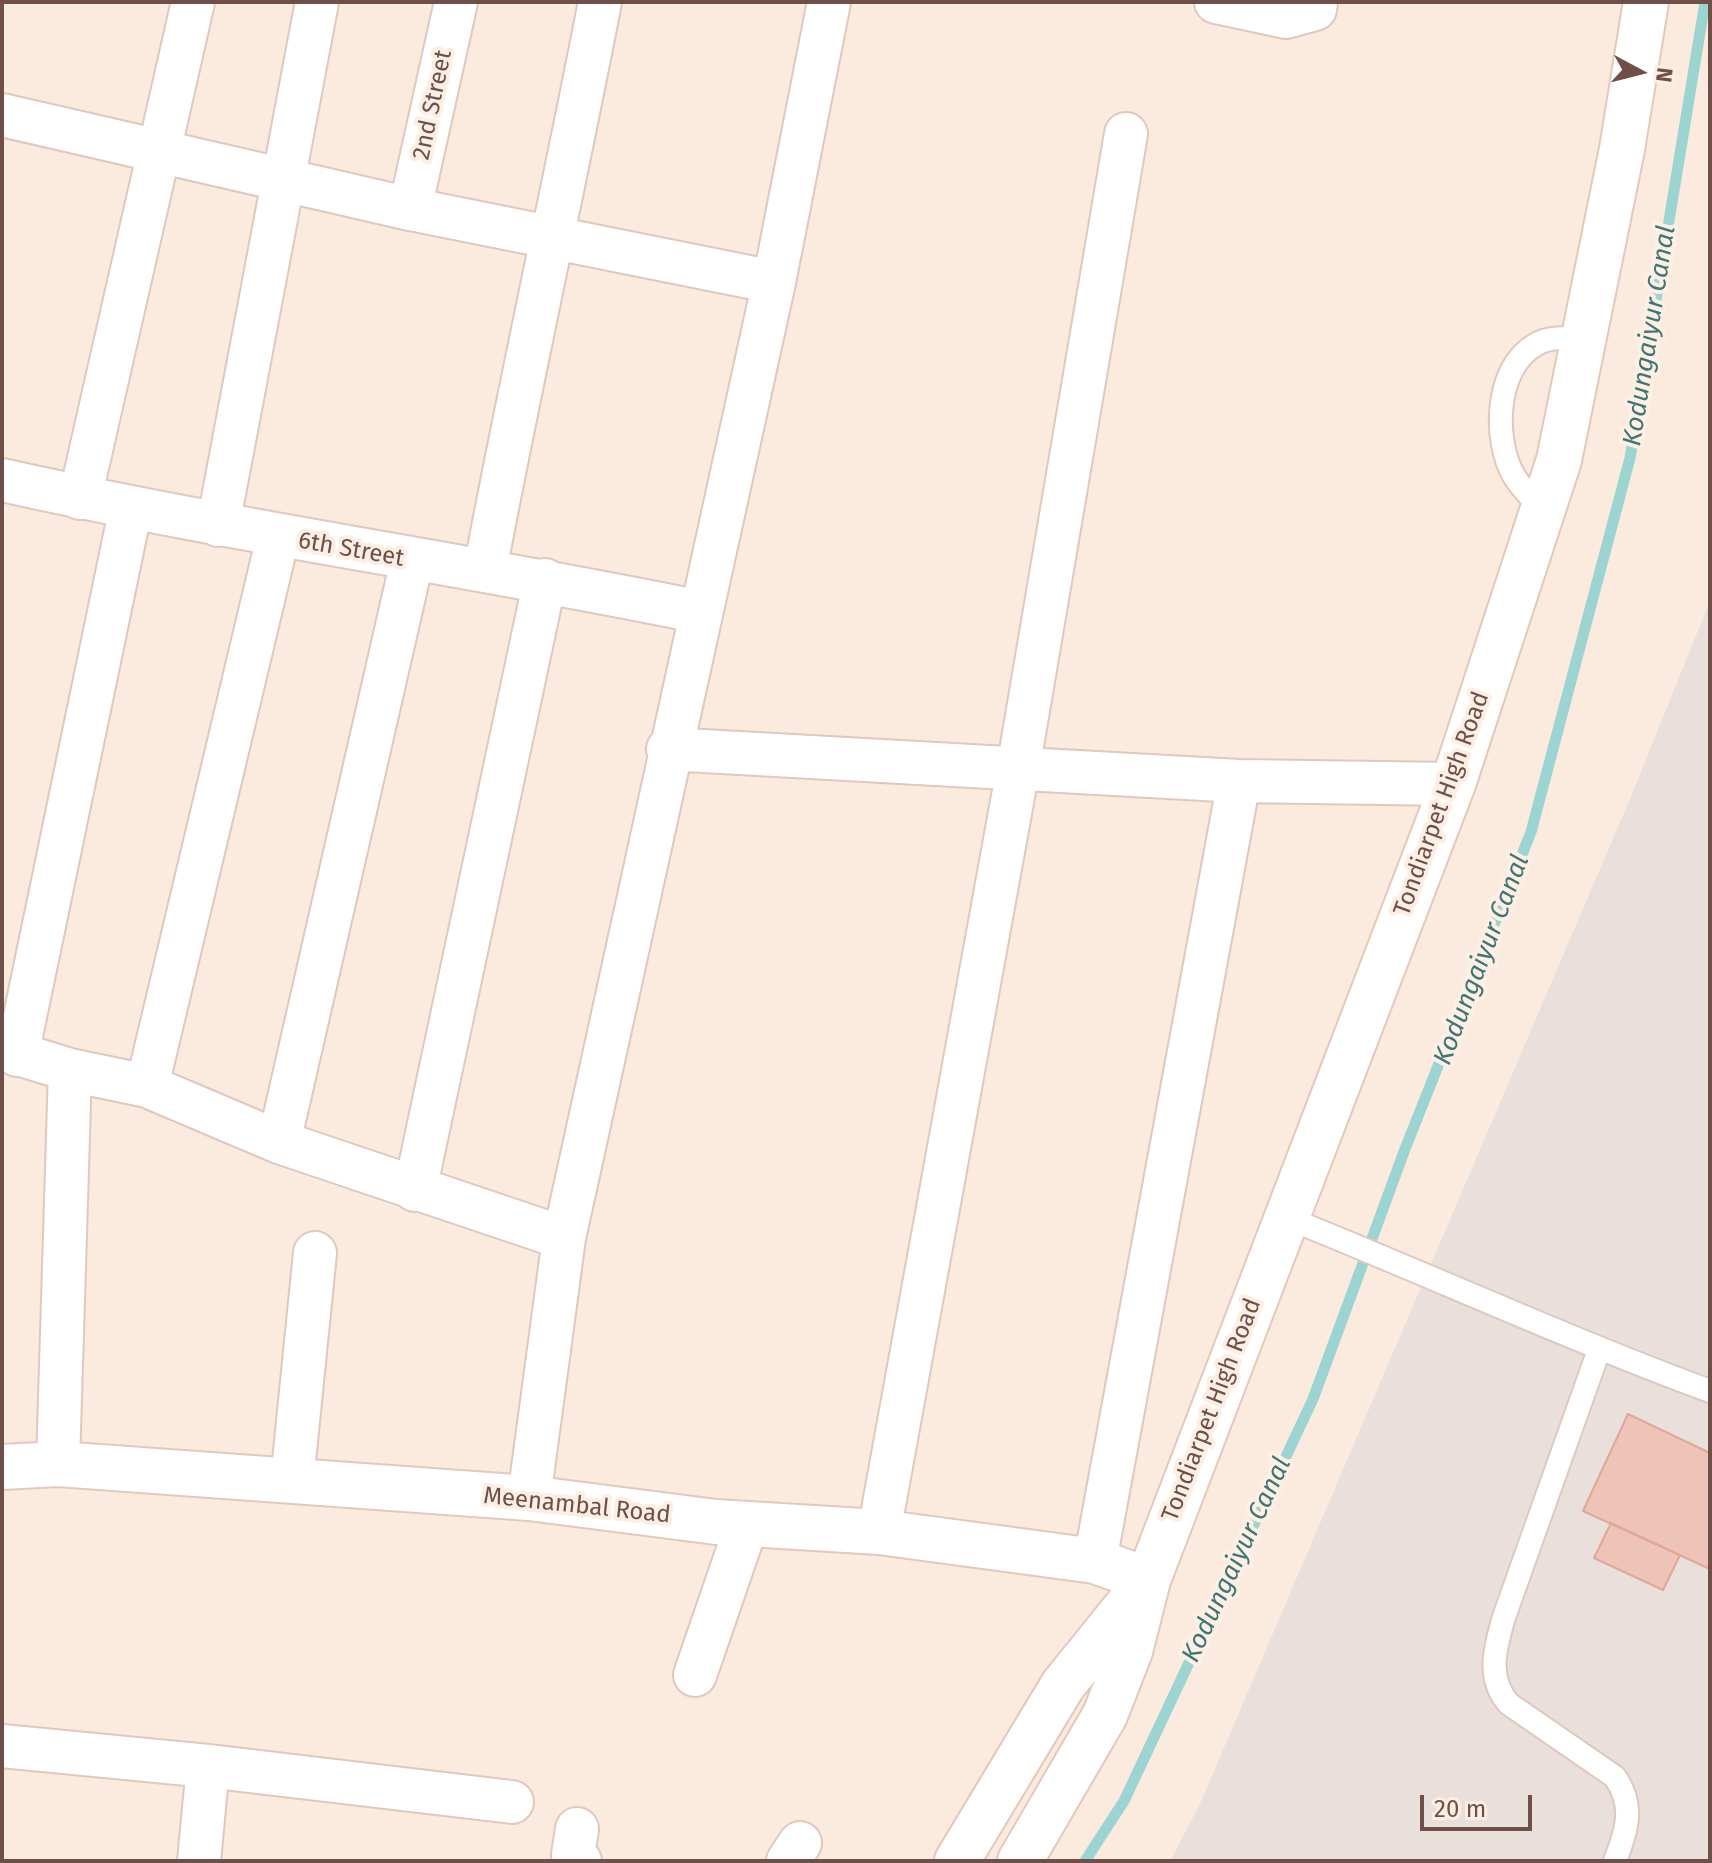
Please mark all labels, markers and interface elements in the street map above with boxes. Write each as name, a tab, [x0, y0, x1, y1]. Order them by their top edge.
north arrow	[1600, 32, 1680, 112]
street label: 2nd Street	[407, 47, 459, 163]
text: N	[1650, 66, 1679, 84]
water label: Kodungaiyur Canal	[1617, 224, 1683, 448]
street label: 6th Street	[296, 527, 406, 573]
street label: Tondiarpet High Road	[1388, 688, 1496, 920]
water label: Kodungaiyur Canal	[1428, 851, 1536, 1069]
street label: Tondiarpet High Road	[1156, 1295, 1268, 1525]
water label: Kodungaiyur Canal	[1176, 1453, 1298, 1667]
street label: Meenambal Road	[482, 1482, 672, 1530]
scale bar	[1424, 1779, 1536, 1829]
text: 20 m	[1434, 1795, 1486, 1823]

